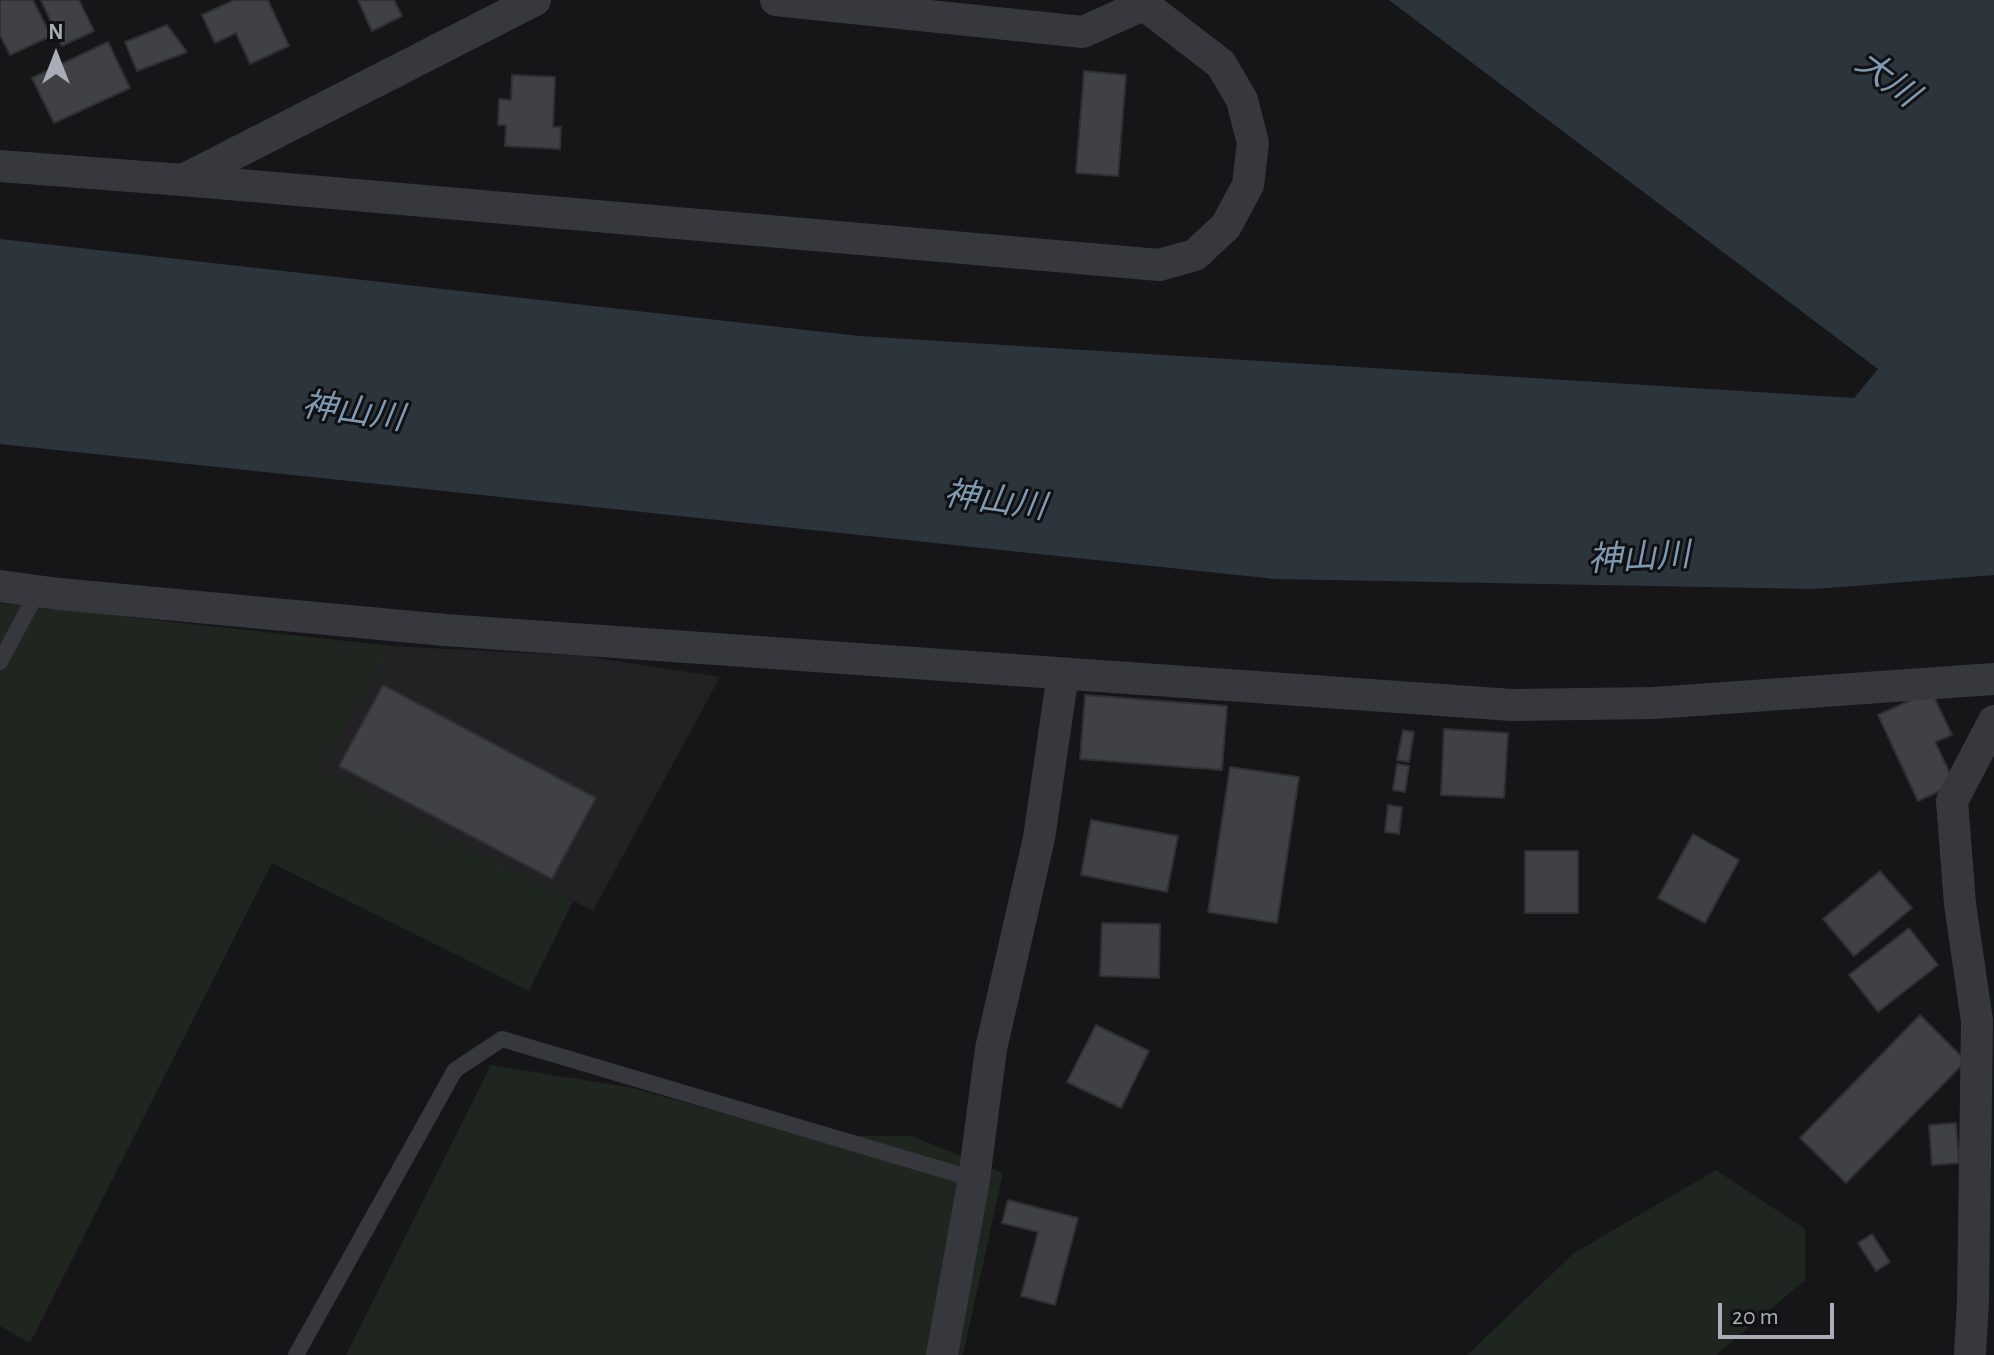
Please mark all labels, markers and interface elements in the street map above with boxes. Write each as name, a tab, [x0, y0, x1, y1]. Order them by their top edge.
north arrow	[16, 16, 96, 96]
text: N	[48, 21, 64, 43]
water label: 大川	[1848, 42, 1926, 116]
water label: 神山川	[300, 385, 406, 439]
water label: 神山川	[942, 474, 1048, 528]
water label: 神山川	[1587, 535, 1691, 581]
scale bar	[1722, 1287, 1838, 1337]
text: 20 m	[1732, 1305, 1779, 1329]

